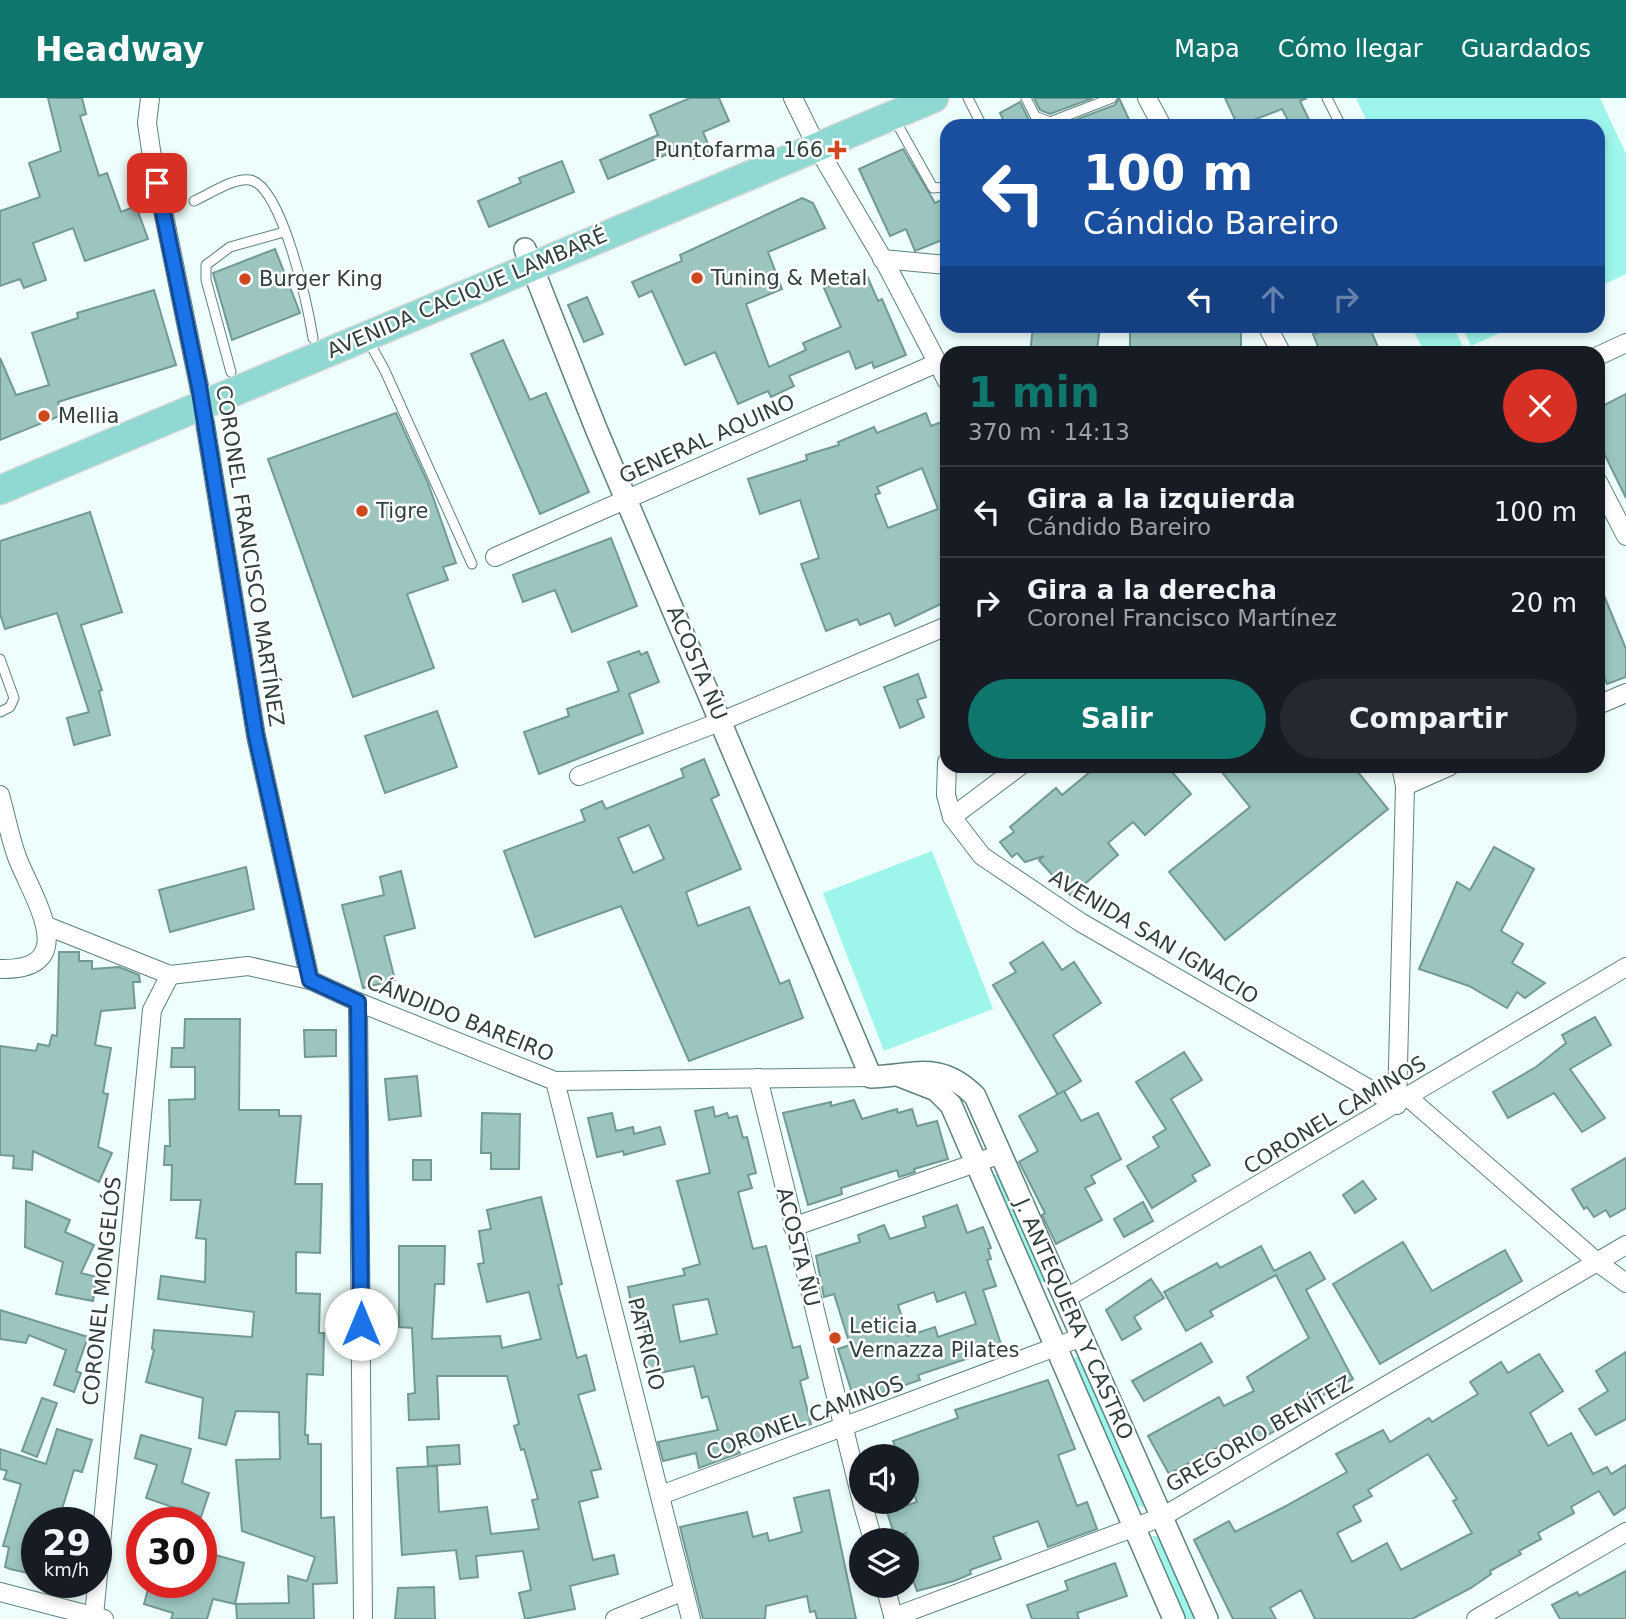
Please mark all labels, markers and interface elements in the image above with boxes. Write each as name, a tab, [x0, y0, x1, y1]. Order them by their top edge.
text: Headway	[35, 30, 204, 69]
text: Mapa	[1174, 35, 1240, 63]
text: Cómo llegar	[1278, 35, 1423, 63]
text: Guardados	[1461, 35, 1591, 63]
place label: Puntofarma 166	[654, 138, 823, 162]
marker: Puntofarma 166	[829, 142, 845, 158]
text: 100 m	[1083, 145, 1253, 202]
icon: left	[968, 147, 1059, 238]
pin	[127, 153, 187, 213]
icon: arrive	[138, 164, 176, 202]
text: Cándido Bareiro	[1083, 204, 1339, 242]
street label: AVENIDA CACIQUE LAMBARÉ	[323, 222, 611, 363]
place label: Tuning & Metal	[710, 266, 867, 290]
place label: Burger King	[259, 267, 383, 291]
marker: Tuning & Metal	[689, 270, 705, 286]
marker: Burger King	[237, 271, 253, 287]
icon: left	[1181, 280, 1219, 318]
icon: ahead	[1254, 280, 1292, 318]
icon: right	[1327, 280, 1365, 318]
text: 1 min	[968, 368, 1100, 417]
button: close	[1503, 369, 1577, 443]
street label: CORONEL FRANCISCO MARTÍNEZ	[211, 383, 290, 729]
street label: GENERAL AQUINO	[616, 390, 798, 488]
place label: Mellia	[58, 404, 119, 428]
marker: Mellia	[36, 408, 52, 424]
text: 370 m · 14:13	[968, 419, 1130, 445]
text: Gira a la izquierda	[1027, 484, 1295, 514]
icon: left	[968, 493, 1006, 531]
text: 100 m	[1494, 497, 1577, 527]
place label: Tigre	[375, 499, 428, 523]
marker: Tigre	[354, 503, 370, 519]
text: Cándido Bareiro	[1027, 514, 1211, 540]
text: Gira a la derecha	[1027, 575, 1277, 605]
icon: right	[968, 584, 1006, 622]
text: 20 m	[1510, 588, 1577, 618]
street label: ACOSTA ÑU	[662, 601, 734, 724]
text: Coronel Francisco Martínez	[1027, 605, 1337, 631]
button: Salir	[968, 679, 1266, 759]
button: Compartir	[1280, 679, 1577, 759]
street label: AVENIDA SAN IGNACIO	[1045, 865, 1263, 1009]
street label: CÁNDIDO BAREIRO	[363, 968, 558, 1067]
street label: CORONEL CAMINOS	[1239, 1051, 1431, 1179]
street label: CORONEL MONGELÓS	[77, 1175, 126, 1407]
street label: ACOSTA ÑU	[772, 1185, 826, 1309]
street label: J. ANTEQUERA Y CASTRO	[1009, 1193, 1138, 1443]
position arrow	[324, 1287, 398, 1361]
street label: PATRICIO	[623, 1295, 669, 1393]
place label: Leticia Vernazza Pilates	[849, 1314, 1020, 1362]
marker: Leticia Vernazza Pilates	[827, 1330, 843, 1346]
street label: GREGORIO BENÍTEZ	[1161, 1370, 1356, 1497]
street label: CORONEL CAMINOS	[703, 1371, 907, 1465]
map controls	[849, 1444, 919, 1598]
button: sound	[849, 1444, 919, 1514]
speed limit sign: 30	[126, 1507, 217, 1598]
text: 29	[42, 1523, 91, 1563]
button: layers	[849, 1528, 919, 1598]
text: km/h	[44, 1559, 89, 1580]

